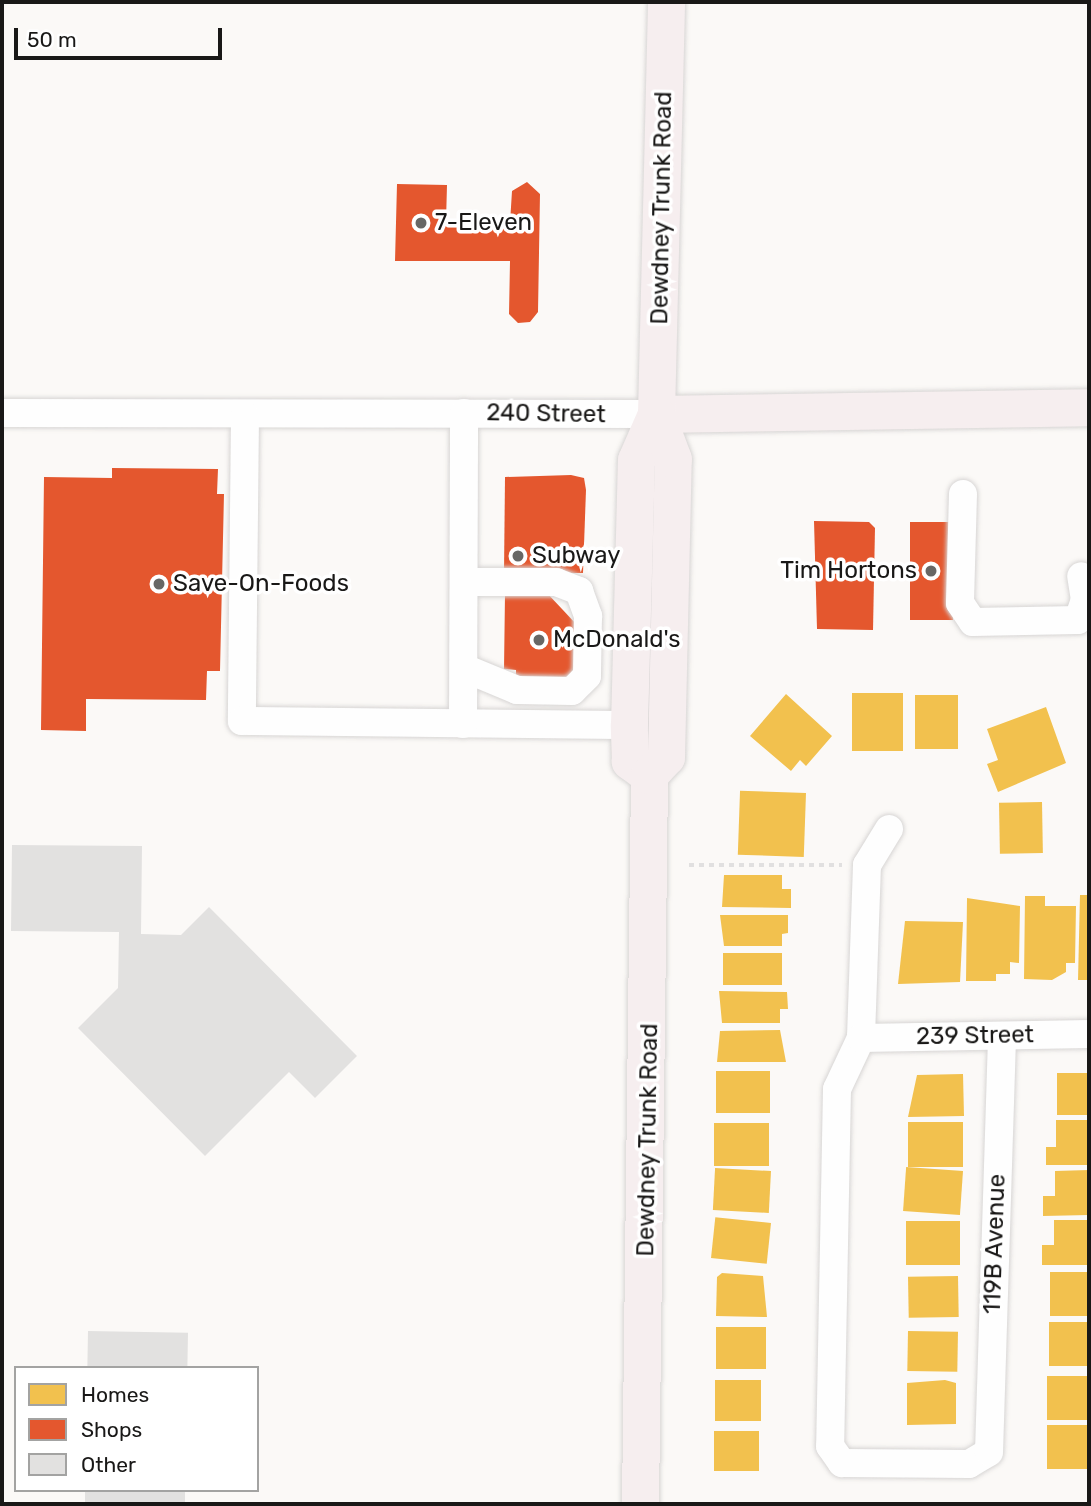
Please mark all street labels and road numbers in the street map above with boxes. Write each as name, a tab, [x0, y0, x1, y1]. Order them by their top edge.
street label: Dewdney Trunk Road	[646, 90, 678, 326]
street label: 240 Street	[486, 399, 606, 429]
street label: 239 Street	[916, 1021, 1034, 1051]
street label: Dewdney Trunk Road	[632, 1022, 664, 1258]
street label: 119B Avenue	[978, 1173, 1012, 1315]

